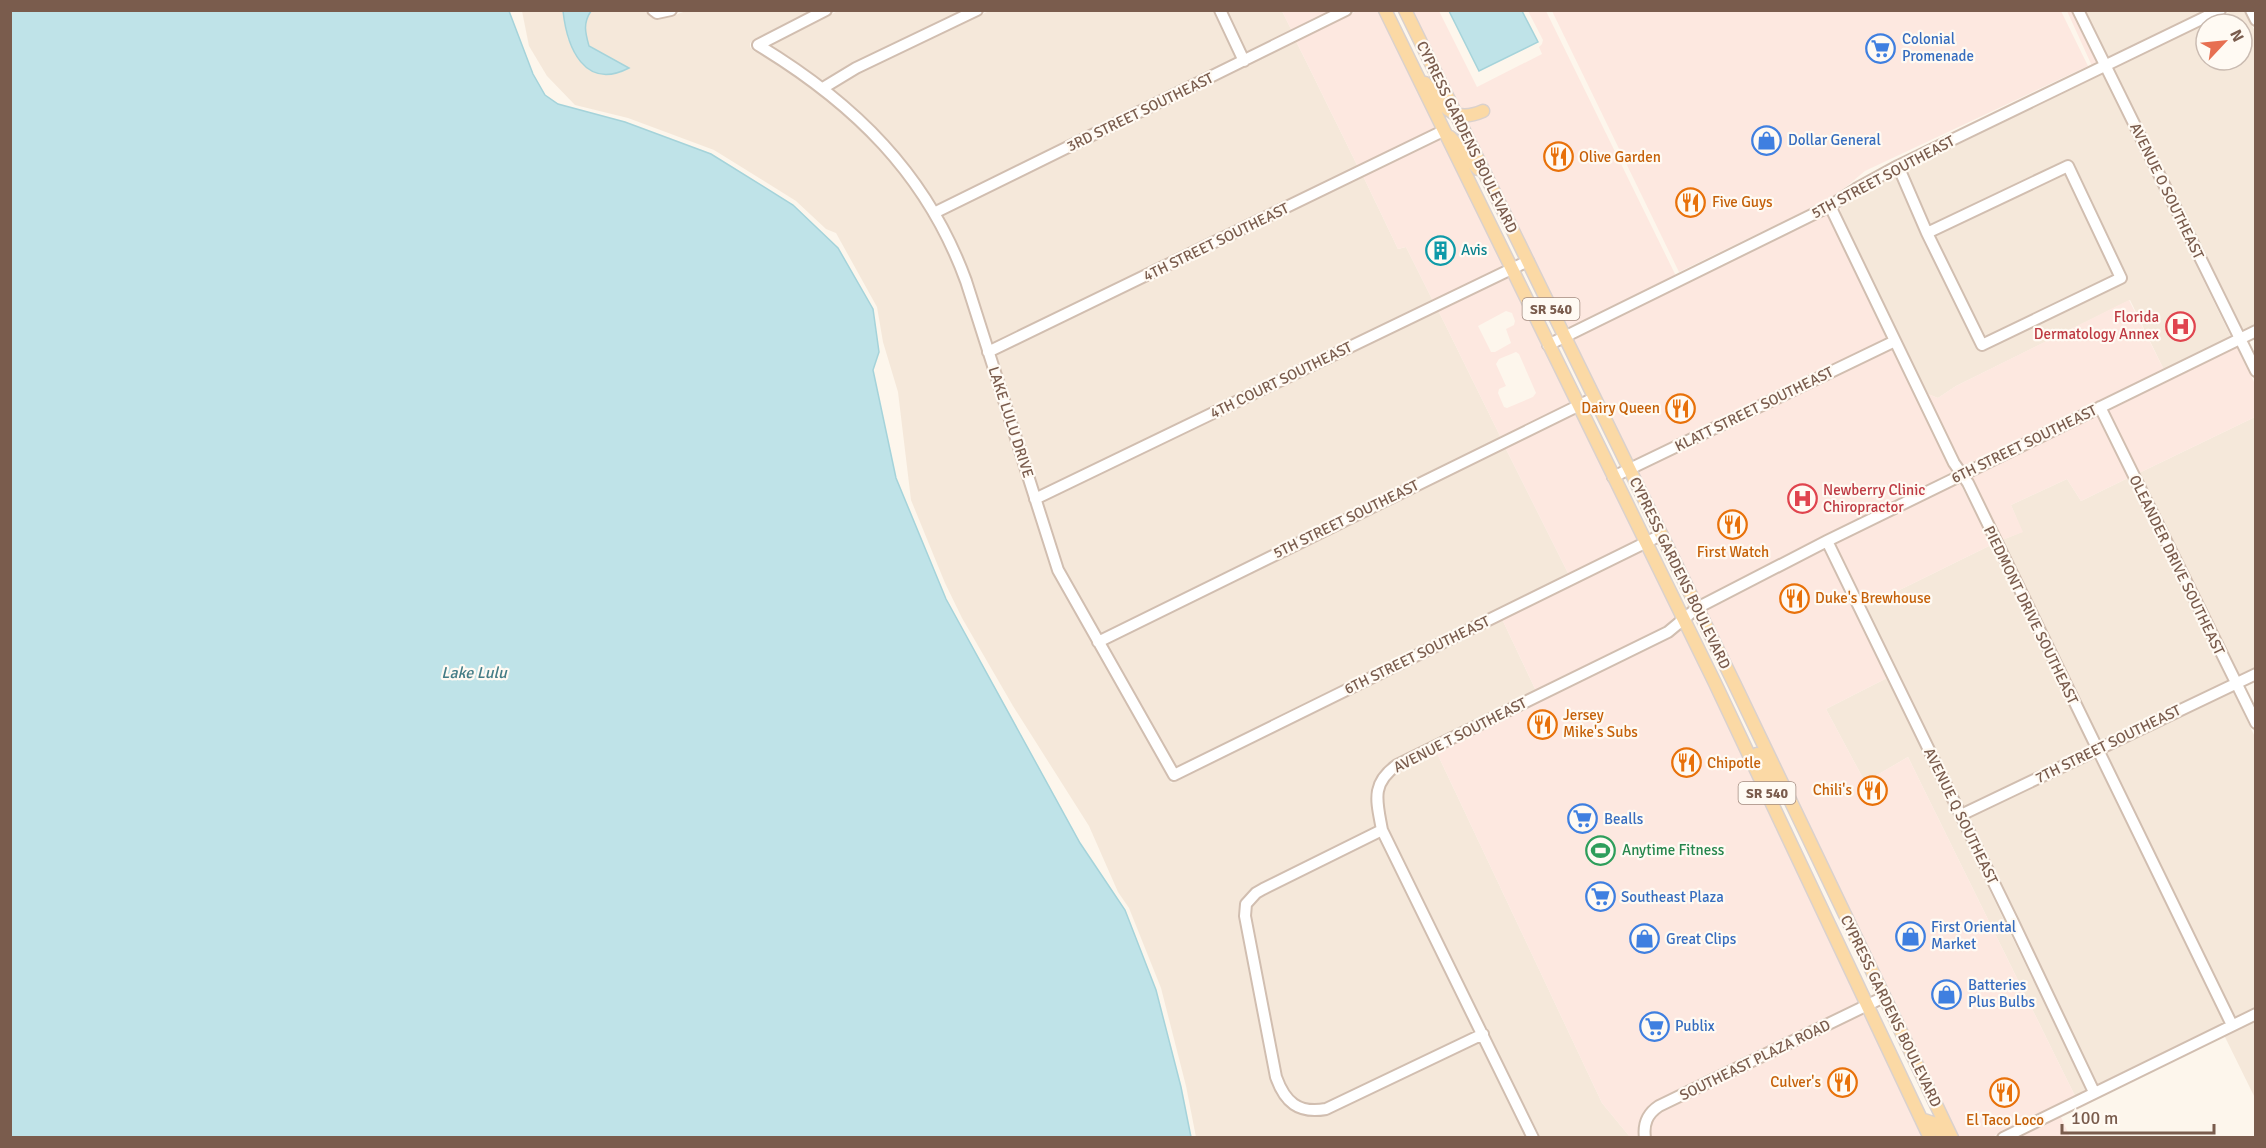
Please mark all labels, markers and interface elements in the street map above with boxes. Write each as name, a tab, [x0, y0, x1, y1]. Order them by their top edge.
north arrow	[2194, 12, 2254, 72]
text: N	[2225, 26, 2248, 45]
place label: Colonial Promenade	[1902, 30, 1974, 65]
supermarket icon: Colonial Promenade	[1865, 32, 1897, 64]
street label: CYPRESS GARDENS BOULEVARD	[1413, 38, 1521, 236]
street label: 3RD STREET SOUTHEAST	[1064, 68, 1217, 155]
street label: AVENUE O SOUTHEAST	[2126, 120, 2208, 263]
shop icon: Dollar General	[1751, 124, 1783, 156]
place label: Dollar General	[1788, 131, 1881, 149]
street label: 5TH STREET SOUTHEAST	[1808, 131, 1958, 222]
restaurant icon: Olive Garden	[1542, 141, 1574, 173]
place label: Olive Garden	[1579, 148, 1661, 166]
restaurant icon: Five Guys	[1675, 186, 1707, 218]
place label: Five Guys	[1712, 193, 1773, 211]
street label: 4TH STREET SOUTHEAST	[1140, 199, 1292, 285]
building icon: Avis	[1424, 234, 1456, 266]
place label: Avis	[1461, 241, 1488, 259]
road number: SR 540	[1522, 298, 1580, 320]
place label: Florida Dermatology Annex	[2034, 308, 2159, 343]
hospital icon: Florida Dermatology Annex	[2164, 310, 2196, 342]
street label: 4TH COURT SOUTHEAST	[1207, 337, 1356, 422]
street label: KLATT STREET SOUTHEAST	[1672, 362, 1837, 455]
street label: LAKE LULU DRIVE	[985, 364, 1037, 480]
restaurant icon: Dairy Queen	[1665, 392, 1697, 424]
place label: Dairy Queen	[1581, 399, 1660, 417]
street label: 6TH STREET SOUTHEAST	[1948, 401, 2100, 487]
street label: OLEANDER DRIVE SOUTHEAST	[2125, 472, 2229, 659]
street label: CYPRESS GARDENS BOULEVARD	[1626, 474, 1734, 672]
street label: 5TH STREET SOUTHEAST	[1270, 476, 1422, 562]
place label: Newberry Clinic Chiropractor	[1823, 481, 1925, 516]
hospital icon: Newberry Clinic Chiropractor	[1786, 483, 1818, 515]
restaurant icon: First Watch	[1717, 509, 1749, 541]
street label: PIEDMONT DRIVE SOUTHEAST	[1980, 523, 2082, 708]
place label: First Watch	[1697, 543, 1769, 561]
restaurant icon: Duke's Brewhouse	[1778, 582, 1810, 614]
place label: Duke's Brewhouse	[1815, 589, 1931, 607]
street label: 6TH STREET SOUTHEAST	[1341, 612, 1493, 698]
water label: Lake Lulu	[441, 663, 508, 683]
street label: AVENUE T SOUTHEAST	[1390, 693, 1530, 776]
street label: 7TH STREET SOUTHEAST	[2032, 701, 2184, 787]
place label: Jersey Mike's Subs	[1563, 706, 1638, 741]
restaurant icon: Jersey Mike's Subs	[1526, 708, 1558, 740]
street label: AVENUE Q SOUTHEAST	[1920, 745, 2002, 888]
restaurant icon: Chipotle	[1670, 747, 1702, 779]
place label: Chipotle	[1707, 754, 1761, 772]
restaurant icon: Chili's	[1857, 774, 1889, 806]
place label: Chili's	[1813, 781, 1852, 799]
road number: SR 540	[1738, 782, 1796, 804]
supermarket icon: Bealls	[1567, 803, 1599, 835]
place label: Bealls	[1604, 810, 1644, 828]
sports icon: Anytime Fitness	[1585, 834, 1617, 866]
place label: Anytime Fitness	[1622, 841, 1725, 859]
supermarket icon: Southeast Plaza	[1584, 881, 1616, 913]
place label: Southeast Plaza	[1621, 888, 1724, 906]
street label: CYPRESS GARDENS BOULEVARD	[1837, 912, 1945, 1110]
place label: First Oriental Market	[1931, 918, 2016, 953]
shop icon: First Oriental Market	[1894, 920, 1926, 952]
shop icon: Great Clips	[1629, 923, 1661, 955]
place label: Great Clips	[1666, 930, 1737, 948]
place label: Batteries Plus Bulbs	[1968, 976, 2035, 1011]
shop icon: Batteries Plus Bulbs	[1931, 978, 1963, 1010]
supermarket icon: Publix	[1638, 1010, 1670, 1042]
street label: SOUTHEAST PLAZA ROAD	[1677, 1016, 1833, 1104]
place label: Publix	[1675, 1017, 1715, 1035]
restaurant icon: Culver's	[1826, 1066, 1858, 1098]
place label: Culver's	[1770, 1073, 1821, 1091]
restaurant icon: El Taco Loco	[1989, 1077, 2021, 1109]
scale bar	[2062, 1097, 2214, 1135]
text: 100 m	[2071, 1107, 2118, 1129]
place label: El Taco Loco	[1966, 1111, 2044, 1129]

